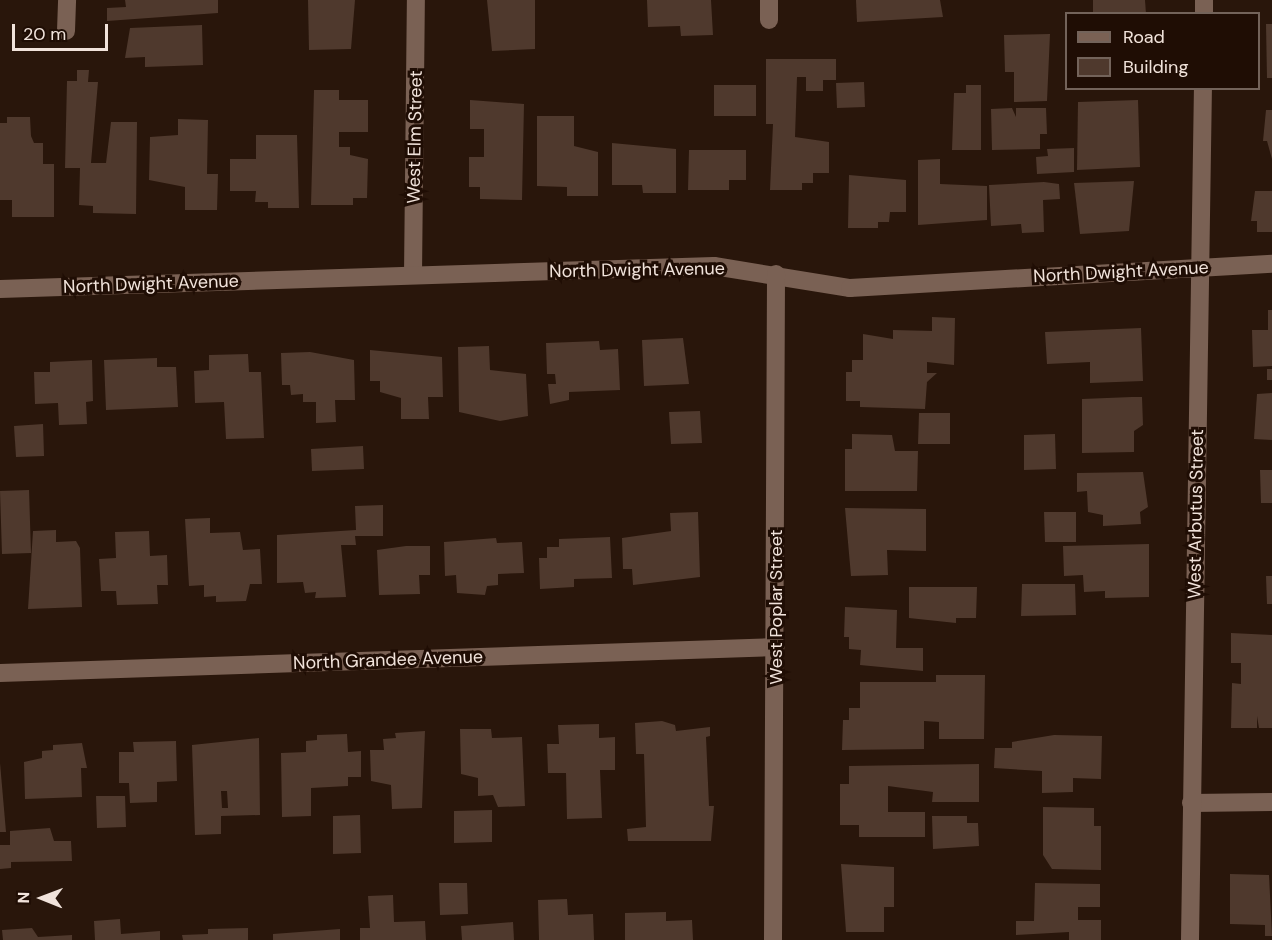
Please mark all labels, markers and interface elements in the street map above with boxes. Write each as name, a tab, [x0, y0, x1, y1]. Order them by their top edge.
scale bar	[15, 12, 111, 50]
legend	[1065, 12, 1260, 90]
text: 20 m	[23, 22, 66, 46]
text: Road	[1123, 25, 1165, 49]
text: Building	[1123, 55, 1188, 79]
street label: West Elm Street	[403, 70, 427, 204]
street label: North Dwight Avenue	[1033, 257, 1209, 287]
street label: North Dwight Avenue	[549, 258, 725, 282]
street label: North Dwight Avenue	[63, 270, 239, 298]
street label: West Arbutus Street	[1184, 429, 1208, 599]
street label: West Poplar Street	[765, 529, 787, 685]
street label: North Grandee Avenue	[293, 646, 483, 674]
north arrow	[12, 868, 72, 928]
text: N	[13, 892, 34, 904]

